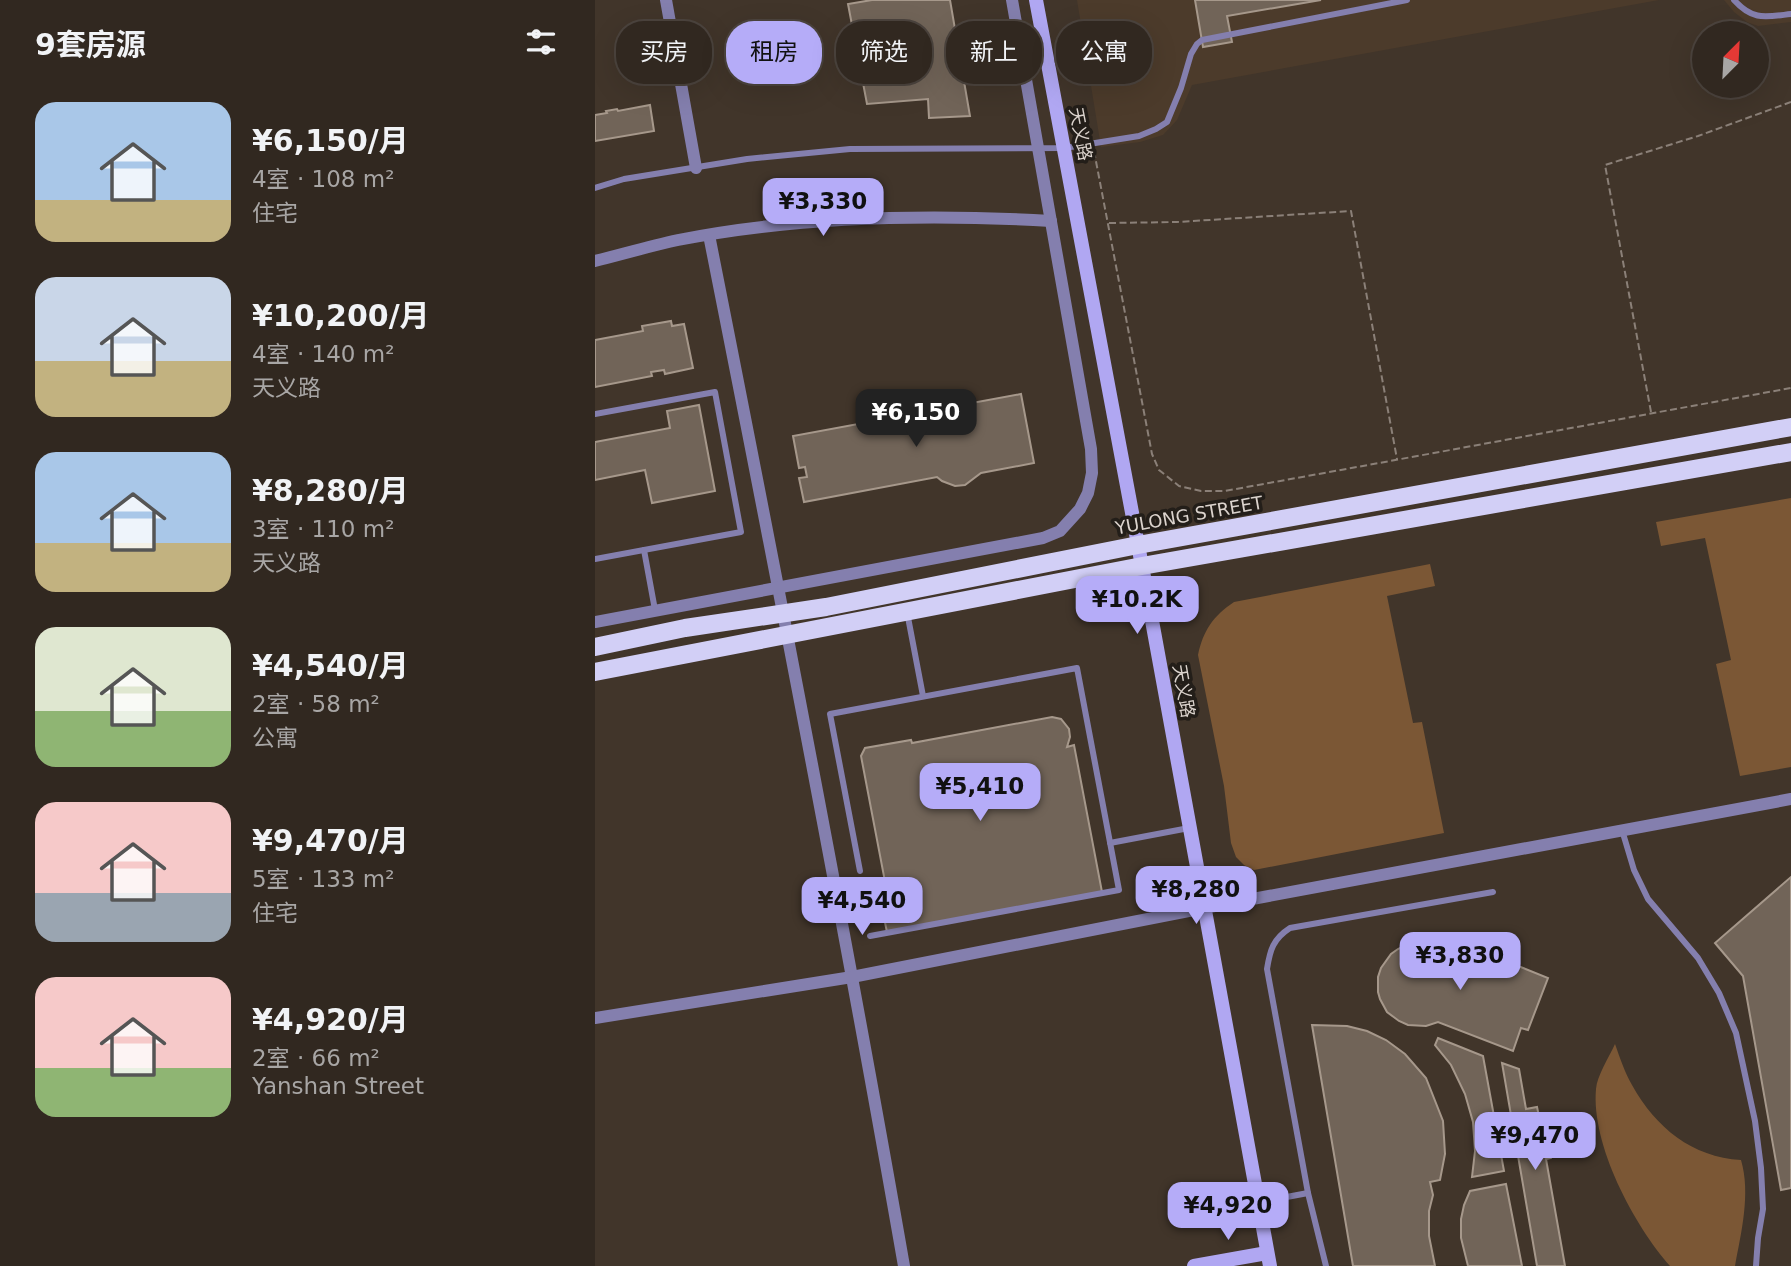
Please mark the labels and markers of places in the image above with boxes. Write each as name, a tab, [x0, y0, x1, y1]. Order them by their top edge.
pin: ¥3,330	[766, 178, 880, 238]
pin: ¥6,150	[859, 390, 973, 449]
pin: ¥10.2K	[1080, 576, 1194, 636]
pin: ¥5,410	[923, 764, 1037, 823]
pin: ¥8,280	[1139, 866, 1253, 926]
pin: ¥4,540	[805, 878, 919, 937]
pin: ¥3,830	[1403, 932, 1517, 992]
pin: ¥9,470	[1478, 1112, 1592, 1172]
pin: ¥4,920	[1171, 1182, 1285, 1242]

